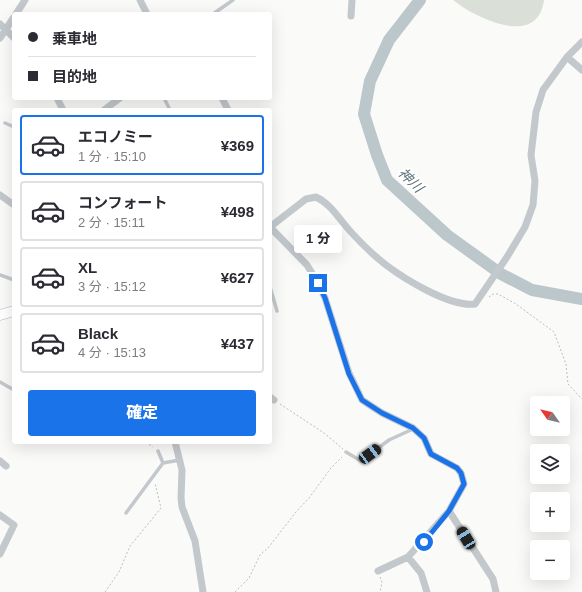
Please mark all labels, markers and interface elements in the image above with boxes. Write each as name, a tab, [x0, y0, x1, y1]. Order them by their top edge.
text: 乗車地	[52, 30, 97, 47]
text: 目的地	[52, 68, 97, 85]
icon: car	[30, 127, 66, 163]
text: エコノミー	[78, 128, 153, 145]
text: ¥369	[221, 137, 254, 154]
text: 1 分 · 15:10	[78, 149, 146, 164]
water label: 神川	[395, 164, 428, 197]
icon: car	[30, 193, 66, 229]
text: コンフォート	[78, 194, 168, 211]
text: ¥498	[221, 203, 254, 220]
text: 2 分 · 15:11	[78, 215, 145, 230]
callout: 1 分	[294, 225, 342, 253]
text: 1 分	[306, 231, 330, 246]
icon: car	[30, 259, 66, 295]
text: XL	[78, 259, 97, 276]
text: ¥627	[221, 269, 254, 286]
route end	[309, 274, 327, 292]
text: 3 分 · 15:12	[78, 279, 146, 294]
icon: car	[30, 325, 66, 361]
text: Black	[78, 325, 118, 342]
text: ¥437	[221, 335, 254, 352]
text: 4 分 · 15:13	[78, 345, 146, 360]
button: 確定	[28, 390, 256, 436]
north arrow	[530, 396, 570, 436]
map controls	[530, 396, 570, 580]
car	[357, 442, 383, 466]
button: layers	[530, 444, 570, 484]
button: +	[530, 492, 570, 532]
car	[455, 525, 477, 551]
route start	[415, 533, 433, 551]
button: −	[530, 540, 570, 580]

